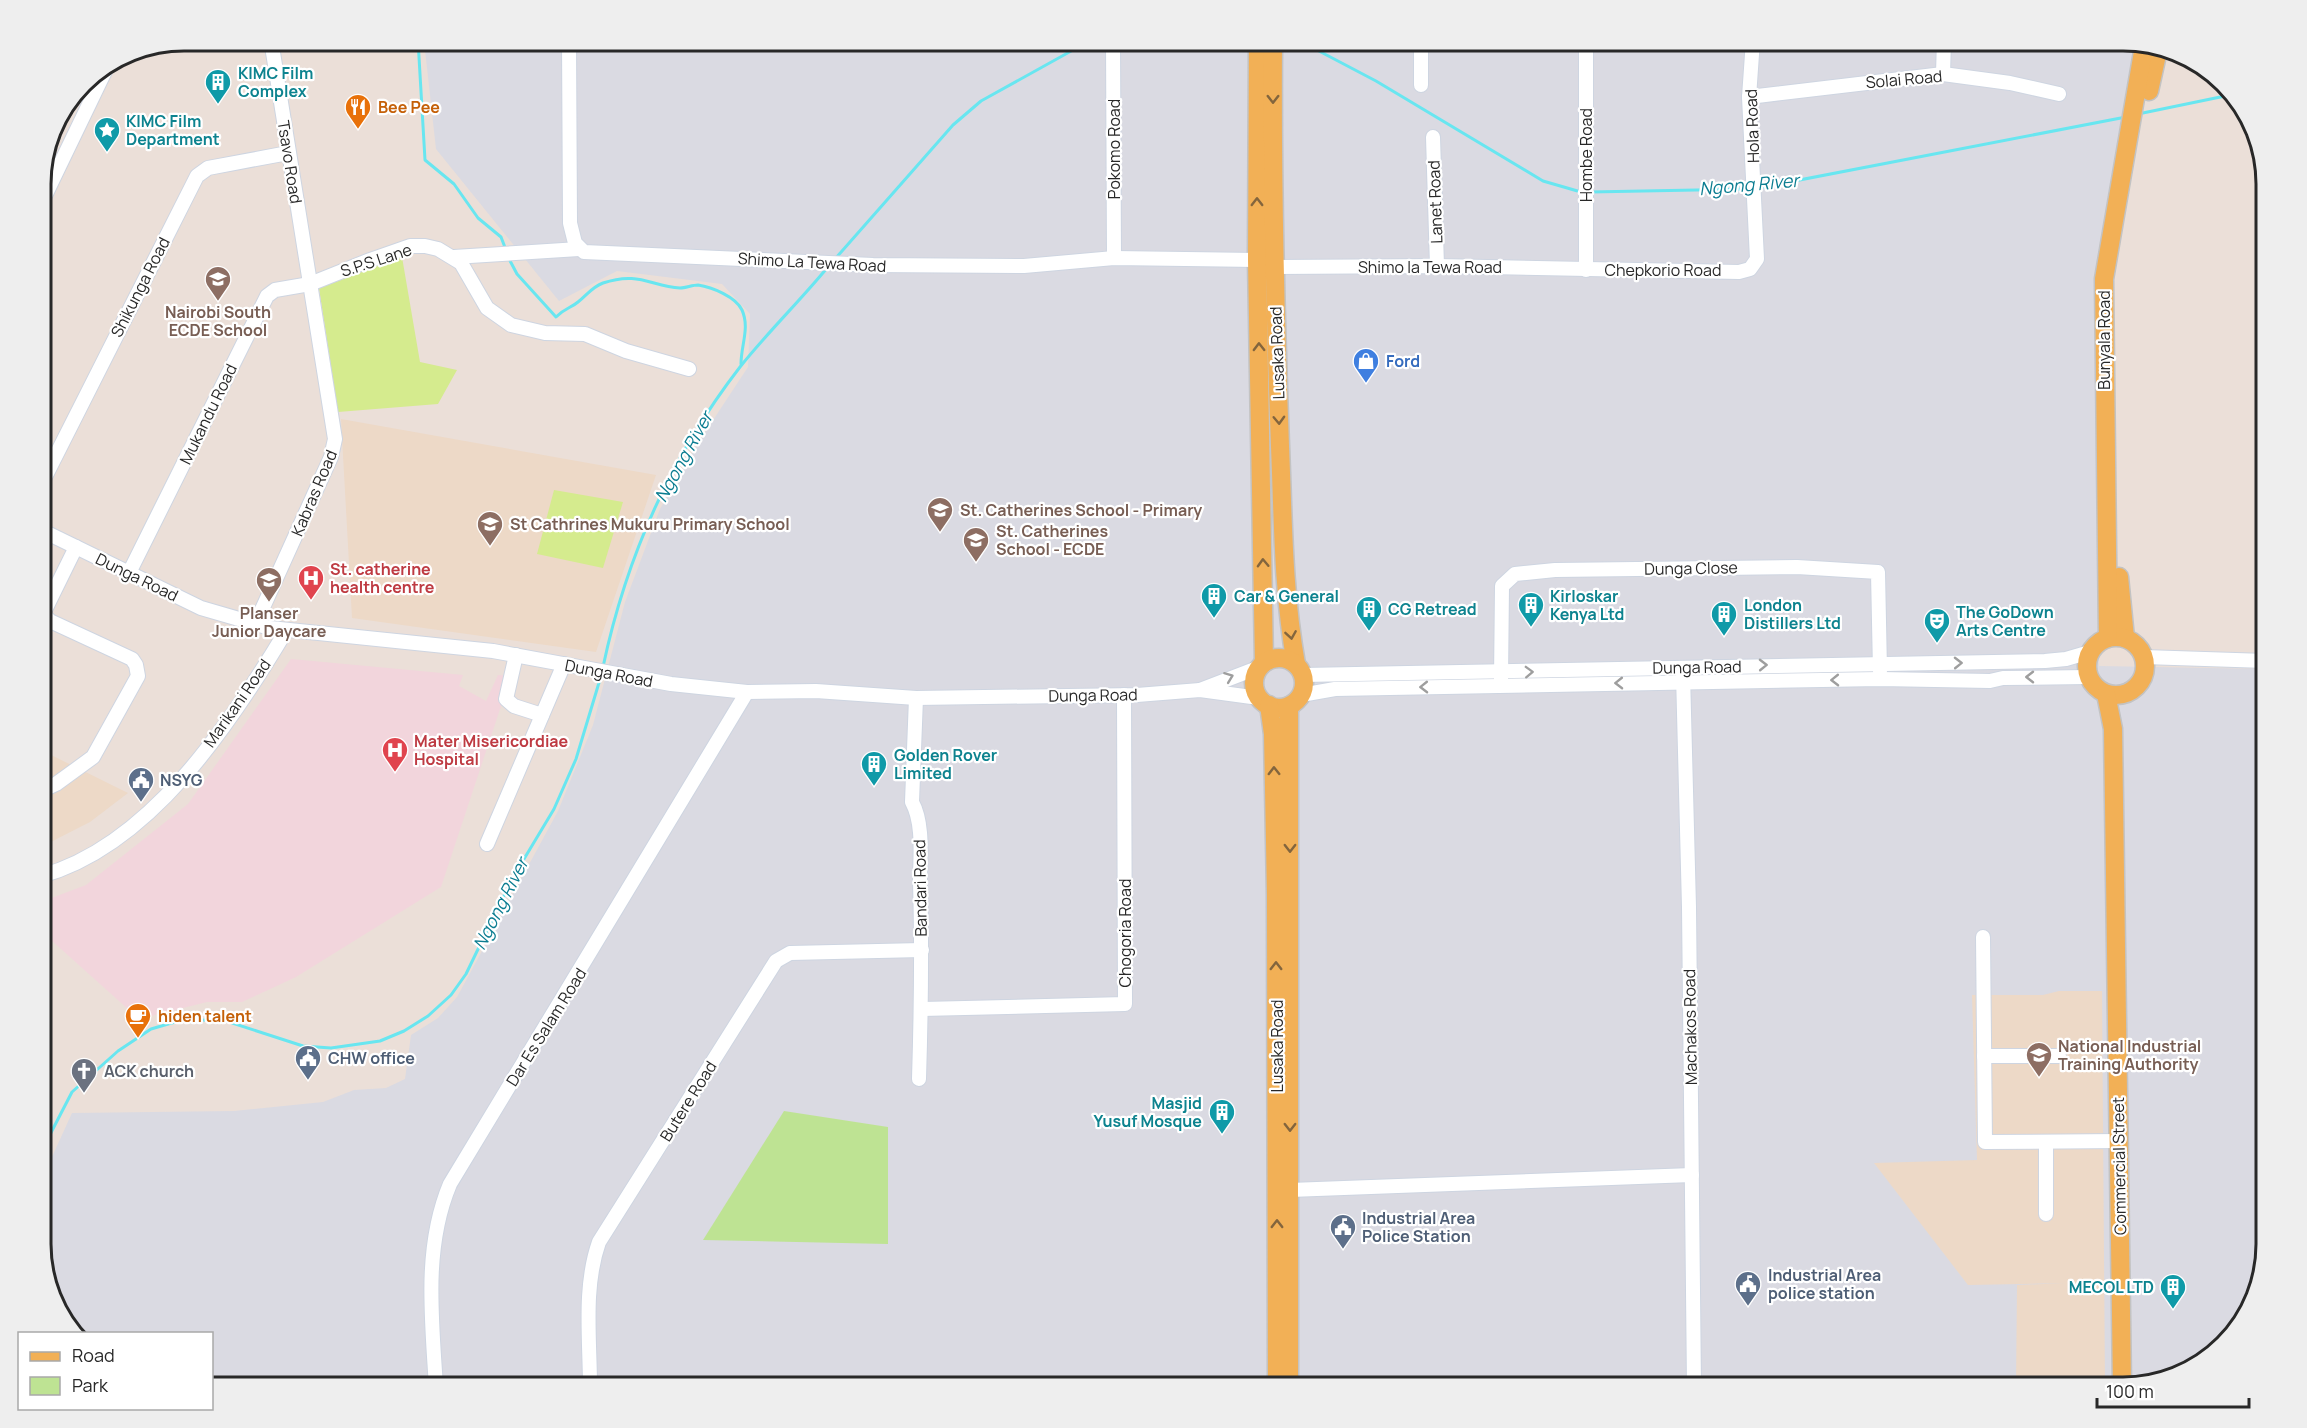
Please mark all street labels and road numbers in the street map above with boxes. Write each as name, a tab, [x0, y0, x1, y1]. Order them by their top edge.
street label: Solai Road	[1865, 65, 1943, 93]
street label: Hola Road	[1740, 89, 1764, 163]
street label: Pokomo Road	[1103, 99, 1125, 199]
street label: Hombe Road	[1575, 108, 1597, 202]
street label: Tsavo Road	[273, 119, 307, 205]
street label: Lanet Road	[1423, 160, 1447, 244]
street label: Shikunga Road	[105, 233, 175, 341]
street label: S.P.S Lane	[338, 238, 414, 282]
street label: Shimo La Tewa Road	[737, 247, 887, 277]
street label: Shimo la Tewa Road	[1358, 256, 1502, 278]
street label: Chepkorio Road	[1605, 259, 1721, 281]
street label: Bunyala Road	[2093, 290, 2115, 390]
street label: Lusaka Road	[1264, 306, 1290, 400]
street label: Mukandu Road	[174, 360, 242, 468]
street label: Kabras Road	[286, 446, 342, 540]
street label: Dunga Road	[92, 548, 182, 606]
street label: Dunga Close	[1644, 556, 1738, 580]
street label: Marikani Road	[198, 654, 276, 752]
street label: Dunga Road	[563, 654, 655, 692]
street label: Dunga Road	[1652, 655, 1742, 679]
street label: Dunga Road	[1048, 683, 1138, 707]
street label: Bandari Road	[908, 839, 932, 937]
street label: Chogoria Road	[1114, 879, 1136, 987]
street label: Dar Es Salam Road	[501, 964, 591, 1090]
street label: Machakos Road	[1678, 969, 1702, 1085]
street label: Lusaka Road	[1266, 1000, 1288, 1092]
street label: Butere Road	[655, 1057, 721, 1145]
street label: Commercial Street	[2107, 1097, 2131, 1235]

